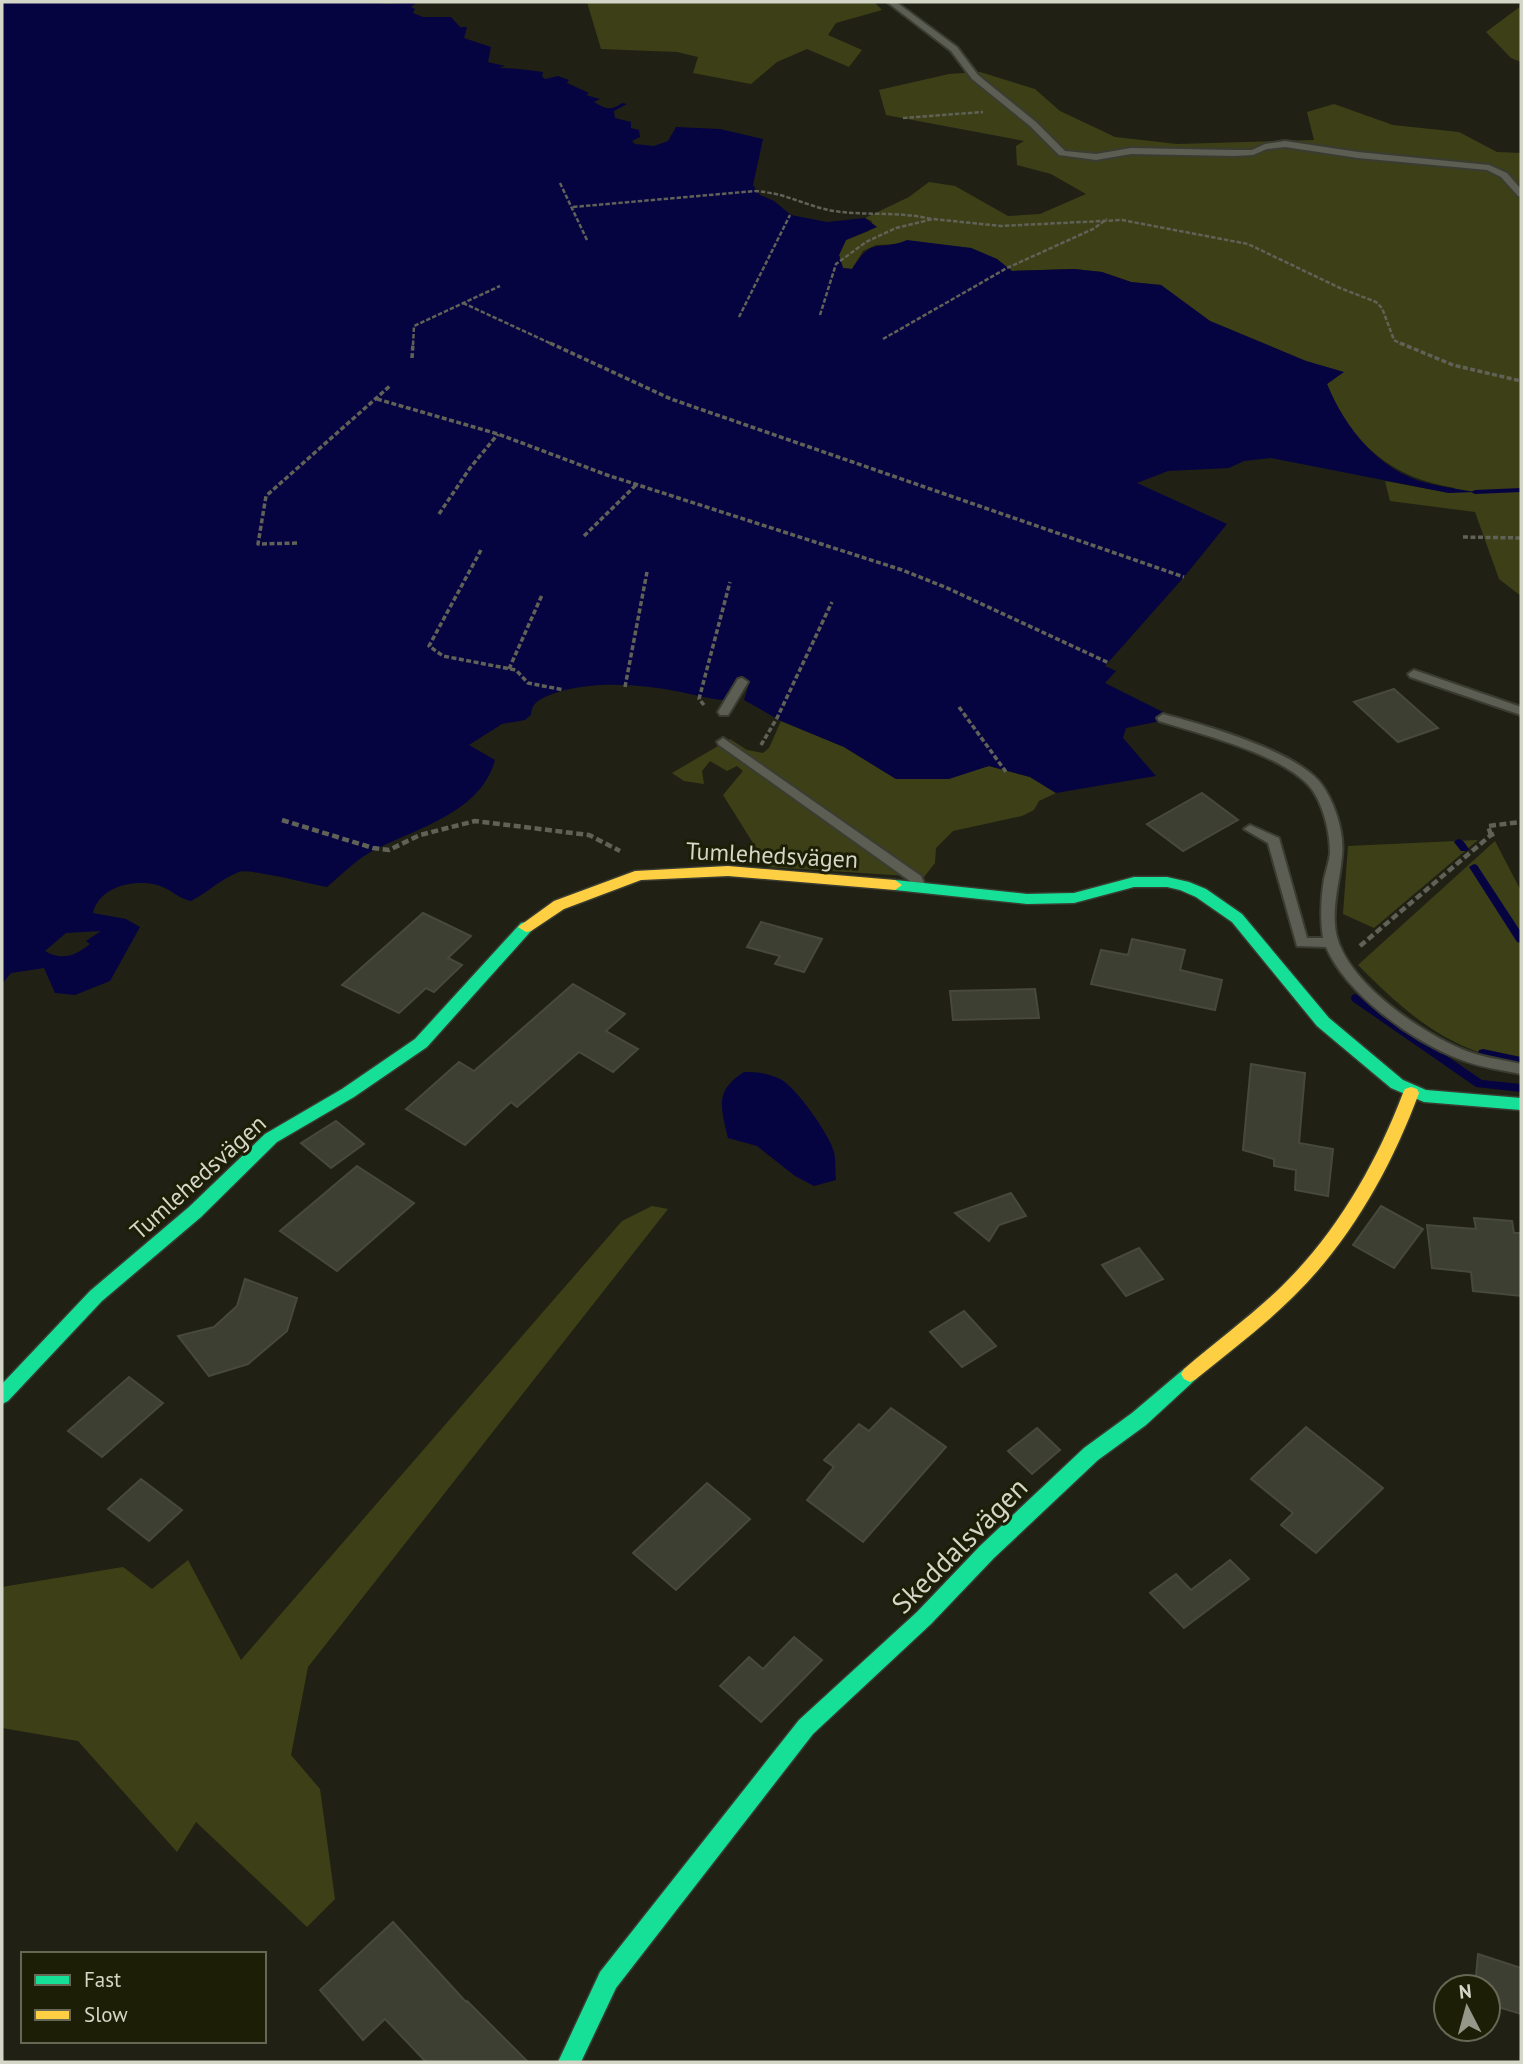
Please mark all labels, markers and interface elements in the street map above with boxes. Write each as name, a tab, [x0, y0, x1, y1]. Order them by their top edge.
street label: Tumlehedsvägen	[685, 835, 859, 875]
street label: Tumlehedsvägen	[124, 1108, 272, 1246]
street label: Skeddalsvägen	[883, 1469, 1035, 1621]
legend	[21, 1952, 266, 2043]
text: Fast	[84, 1966, 121, 1993]
north arrow	[1432, 1973, 1502, 2043]
text: N	[1458, 1979, 1473, 2004]
text: Slow	[84, 2001, 128, 2028]

